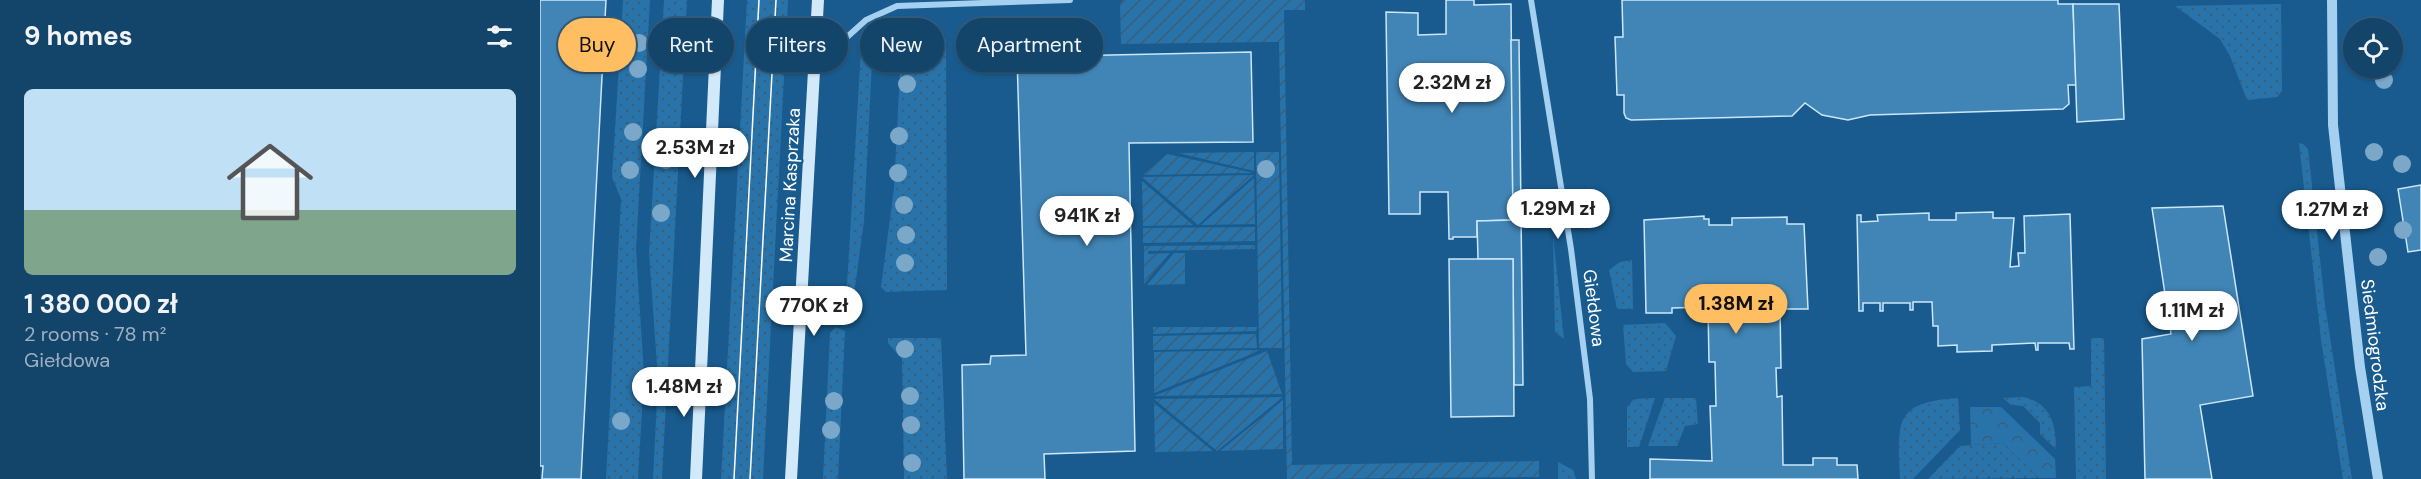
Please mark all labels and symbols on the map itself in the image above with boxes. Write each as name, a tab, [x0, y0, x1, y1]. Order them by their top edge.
pin: 2.32M zł	[1390, 63, 1514, 114]
street label: Marcina Kasprzaka	[774, 107, 806, 263]
pin: 2.53M zł	[633, 128, 757, 179]
pin: 1.29M zł	[1496, 189, 1620, 240]
pin: 1.27M zł	[2270, 190, 2394, 241]
pin: 941K zł	[1032, 196, 1142, 247]
street label: Giełdowa	[1577, 268, 1611, 348]
street label: Siedmiogrodzka	[2355, 278, 2395, 412]
pin: 1.38M zł	[1674, 284, 1798, 335]
pin: 770K zł	[759, 286, 869, 337]
pin: 1.11M zł	[2130, 291, 2254, 342]
pin: 1.48M zł	[622, 367, 746, 418]

